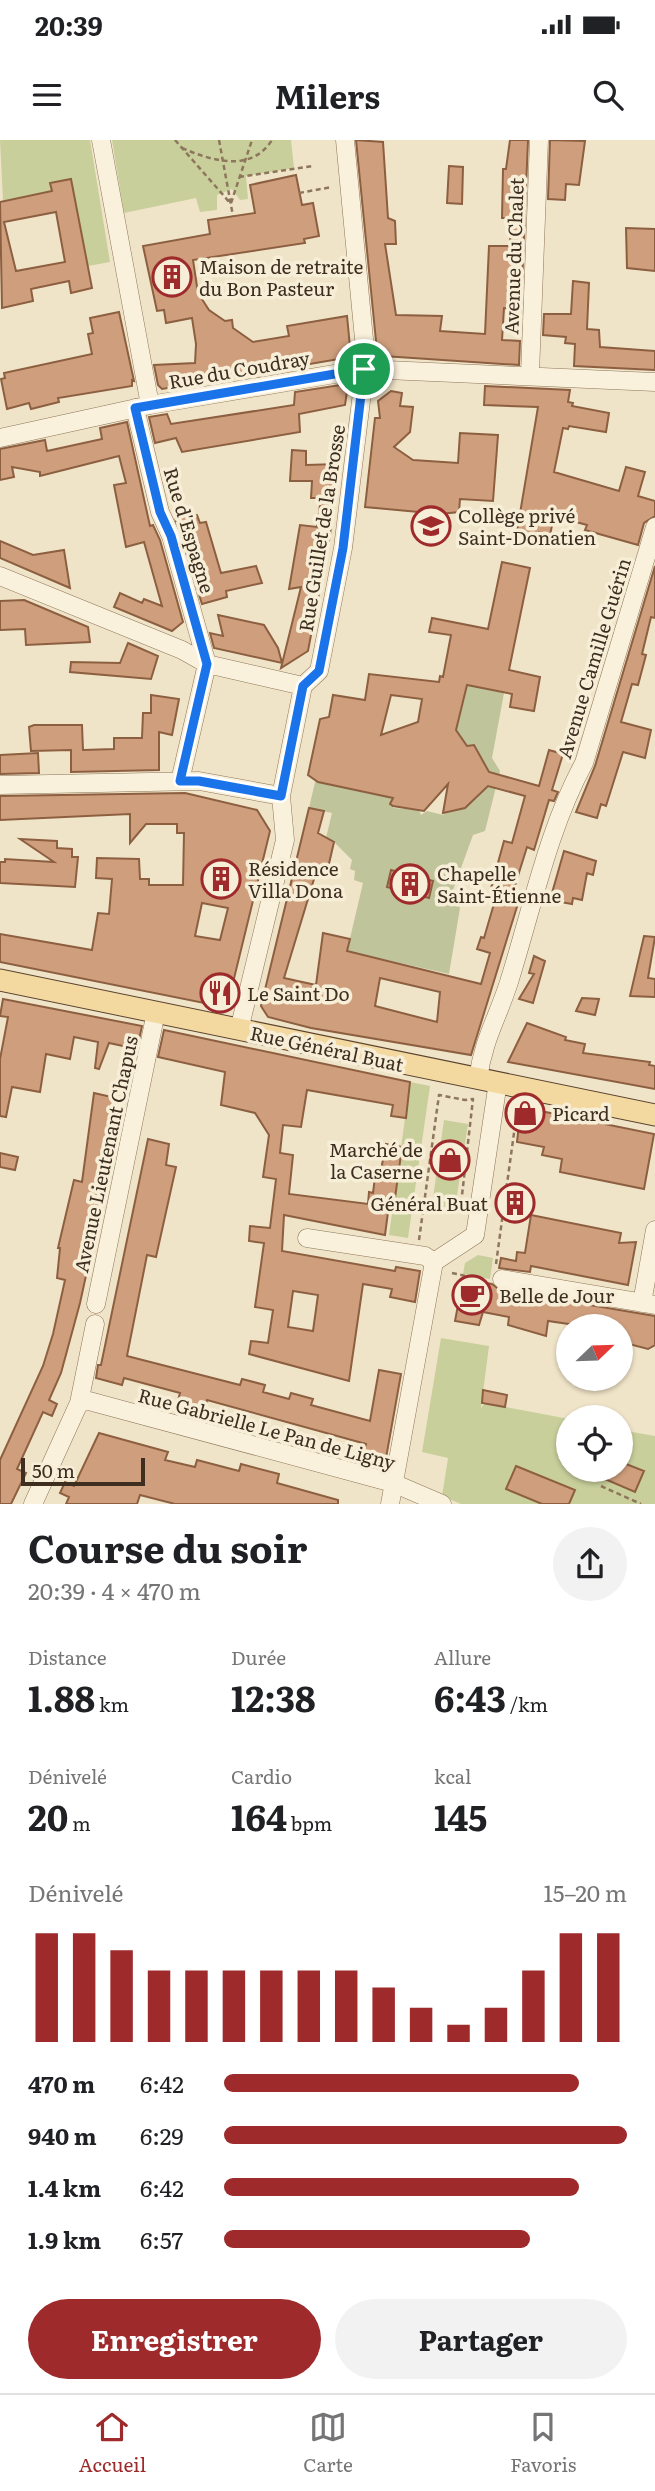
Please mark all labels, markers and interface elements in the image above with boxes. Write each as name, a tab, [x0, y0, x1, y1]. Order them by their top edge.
text: 20:39	[35, 5, 103, 44]
text: Milers	[275, 71, 380, 119]
icon: menu	[28, 76, 66, 114]
icon: search	[589, 76, 627, 114]
street label: Avenue du Chalet	[496, 177, 530, 335]
place label: Maison de retraite du Bon Pasteur	[199, 252, 363, 302]
building icon: Maison de retraite du Bon Pasteur	[151, 256, 193, 298]
pin	[334, 339, 394, 399]
street label: Rue du Coudray	[166, 343, 312, 395]
icon: arrive	[345, 350, 383, 388]
street label: Rue Guillet de la Brosse	[291, 422, 351, 634]
street label: Rue d'Espagne	[158, 464, 222, 597]
place label: Collège privé Saint-Donatien	[458, 501, 596, 551]
school or university icon: Collège privé Saint-Donatien	[410, 505, 452, 547]
street label: Avenue Camille Guérin	[549, 554, 637, 762]
place label: Résidence Villa Dona	[248, 854, 344, 904]
building icon: Résidence Villa Dona	[200, 858, 242, 900]
place label: Chapelle Saint-Étienne	[437, 859, 561, 909]
building icon: Chapelle Saint-Étienne	[389, 863, 431, 905]
restaurant icon: Le Saint Do	[199, 972, 241, 1014]
place label: Le Saint Do	[247, 979, 350, 1007]
street label: Rue Général Buat	[248, 1018, 407, 1078]
street label: Avenue Lieutenant Chapus	[66, 1033, 144, 1275]
shop icon: Picard	[504, 1092, 546, 1134]
place label: Picard	[552, 1099, 610, 1127]
place label: Marché de la Caserne	[329, 1135, 423, 1185]
shop icon: Marché de la Caserne	[429, 1139, 471, 1181]
building icon: Général Buat	[494, 1182, 536, 1224]
place label: Général Buat	[371, 1189, 488, 1217]
cafe icon: Belle de Jour	[451, 1274, 493, 1316]
place label: Belle de Jour	[499, 1281, 614, 1309]
north arrow	[556, 1314, 634, 1391]
map controls	[556, 1314, 633, 1482]
street label: Rue Gabrielle Le Pan de Ligny	[135, 1380, 399, 1476]
button: locate	[556, 1405, 633, 1482]
scale bar	[21, 1455, 145, 1487]
text: 50 m	[32, 1456, 75, 1484]
text: Course du soir	[28, 1518, 307, 1575]
button: share	[553, 1527, 627, 1601]
text: 20:39 · 4 × 470 m	[28, 1573, 201, 1607]
text: Distance	[28, 1643, 107, 1671]
text: Durée	[231, 1643, 286, 1671]
text: Allure	[434, 1643, 491, 1671]
text: 1.88	[28, 1671, 95, 1723]
text: 12:38	[231, 1671, 316, 1723]
text: 6:43	[434, 1671, 506, 1723]
text: km	[95, 1690, 129, 1718]
text: /km	[506, 1690, 548, 1718]
text: Dénivelé	[28, 1762, 107, 1790]
text: Cardio	[231, 1762, 292, 1790]
text: kcal	[434, 1762, 471, 1790]
text: 20	[28, 1790, 68, 1842]
text: 164	[231, 1790, 287, 1842]
text: 145	[434, 1790, 487, 1842]
text: m	[68, 1809, 91, 1837]
text: bpm	[287, 1809, 332, 1837]
text: Dénivelé	[28, 1875, 124, 1909]
text: 15–20 m	[544, 1875, 627, 1909]
text: 470 m	[28, 2066, 95, 2100]
text: 6:42	[140, 2066, 184, 2100]
text: 940 m	[28, 2118, 97, 2152]
text: 6:29	[140, 2118, 183, 2152]
text: 1.4 km	[28, 2170, 101, 2204]
text: 6:42	[140, 2170, 184, 2204]
text: 1.9 km	[28, 2222, 101, 2256]
text: 6:57	[140, 2222, 183, 2256]
button: Enregistrer	[28, 2299, 321, 2379]
button: Partager	[335, 2299, 627, 2379]
tab: Accueil	[79, 2408, 146, 2478]
tab: Carte	[303, 2408, 353, 2478]
tab: Favoris	[510, 2408, 576, 2478]

